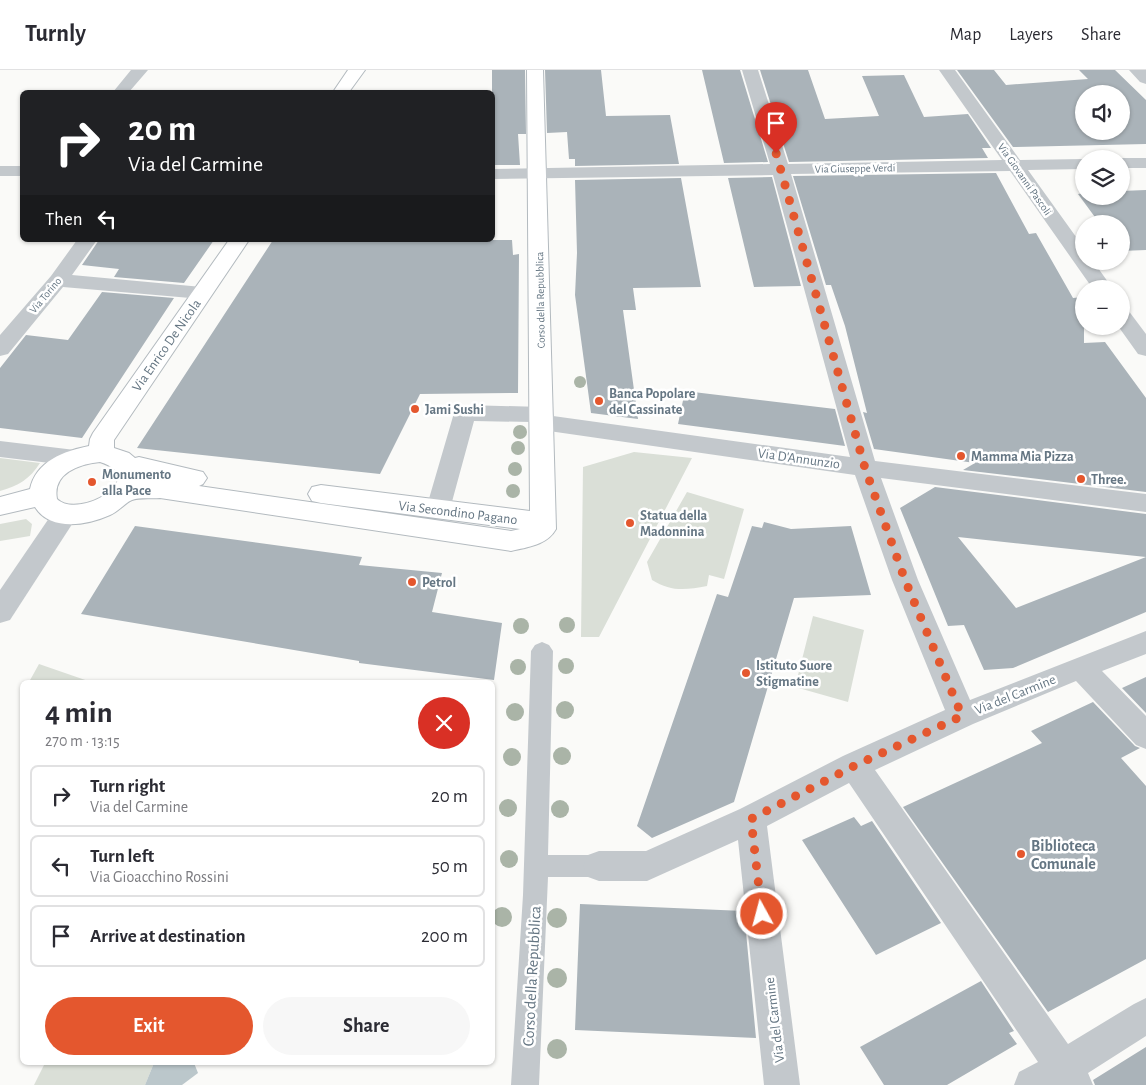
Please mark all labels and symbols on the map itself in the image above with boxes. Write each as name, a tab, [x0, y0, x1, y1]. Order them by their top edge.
pin	[755, 102, 797, 153]
street label: Via Giovanni Pascoli	[996, 141, 1053, 217]
street label: Via Giuseppe Verdi	[815, 162, 895, 175]
street label: Corso della Repubblica	[534, 252, 547, 348]
street label: Via Torino	[27, 275, 63, 315]
street label: Via Enrico De Nicola	[130, 296, 204, 394]
place label: Banca Popolare del Cassinate	[609, 387, 696, 417]
marker: Banca Popolare del Cassinate	[593, 395, 605, 407]
marker: Jami Sushi	[409, 403, 421, 415]
place label: Jami Sushi	[425, 403, 484, 417]
street label: Via D'Annunzio	[757, 446, 841, 472]
marker: Mamma Mia Pizza	[955, 450, 967, 462]
place label: Mamma Mia Pizza	[971, 450, 1074, 464]
place label: Monumento alla Pace	[102, 468, 171, 498]
marker: Three.	[1075, 473, 1087, 485]
place label: Three.	[1091, 473, 1126, 487]
marker: Monumento alla Pace	[86, 476, 98, 488]
street label: Via Secondino Pagano	[398, 499, 518, 527]
place label: Statua della Madonnina	[640, 509, 708, 539]
marker: Statua della Madonnina	[624, 517, 636, 529]
marker: Petrol	[406, 576, 418, 588]
place label: Petrol	[422, 576, 456, 590]
place label: Istituto Suore Stigmatine	[756, 659, 832, 689]
marker: Istituto Suore Stigmatine	[740, 667, 752, 679]
street label: Via del Carmine	[973, 672, 1058, 718]
place label: Biblioteca Comunale	[1031, 838, 1096, 872]
marker: Biblioteca Comunale	[1015, 848, 1027, 860]
position arrow	[735, 887, 787, 939]
street label: Corso della Repubblica	[520, 905, 544, 1047]
street label: Via del Carmine	[763, 976, 787, 1063]

